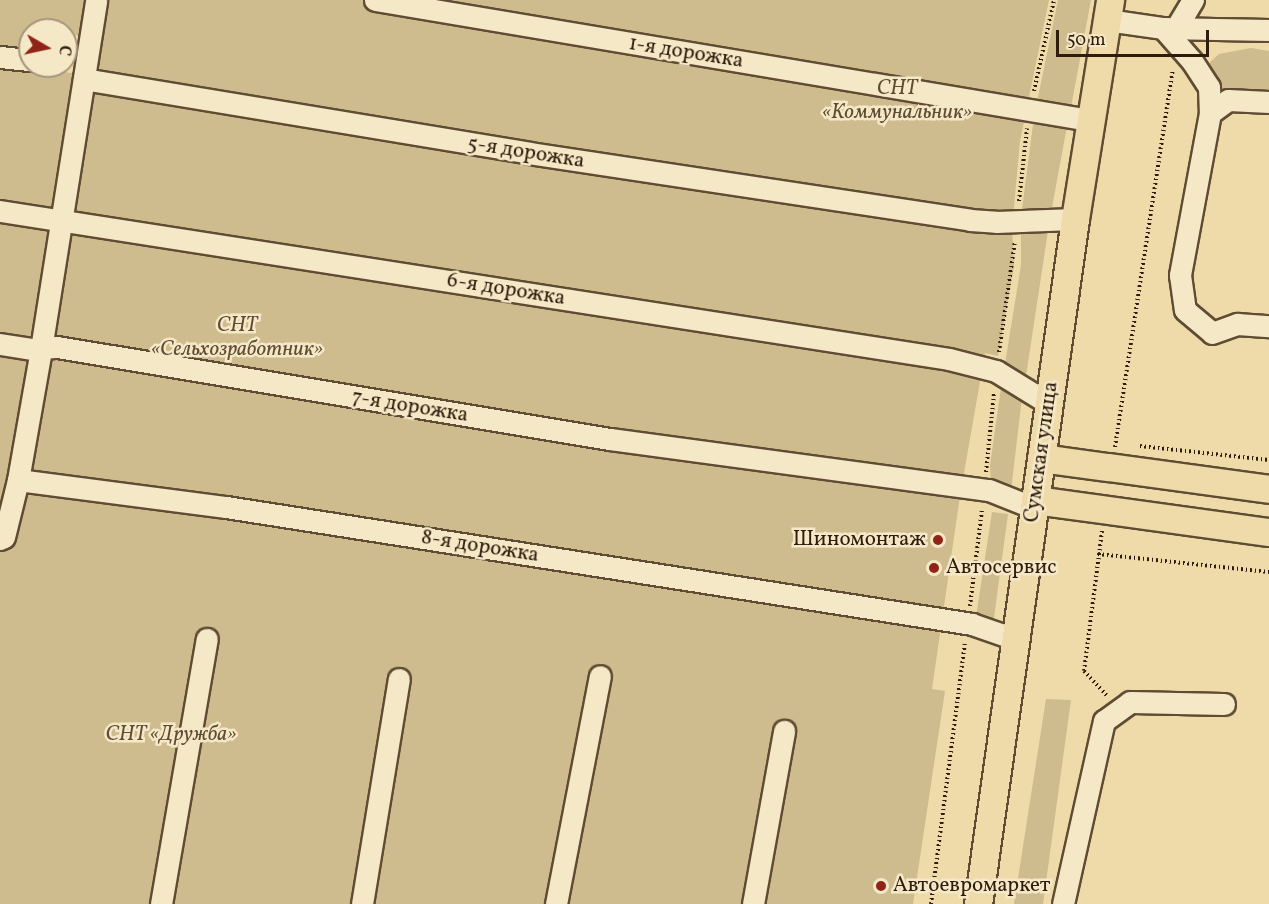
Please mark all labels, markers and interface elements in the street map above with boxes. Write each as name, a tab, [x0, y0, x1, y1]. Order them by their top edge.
north arrow	[18, 18, 78, 78]
scale bar	[1059, 18, 1212, 56]
text: 50 m	[1067, 28, 1106, 53]
street label: 1-я дорожка	[627, 32, 745, 74]
text: С	[52, 44, 75, 57]
park label: СНТ «Коммунальник»	[822, 76, 972, 126]
street label: 5-я дорожка	[466, 131, 586, 175]
street label: 6-я дорожка	[445, 268, 567, 312]
park label: СНТ «Сельхозработник»	[151, 313, 323, 363]
street label: Сумская улица	[1020, 380, 1064, 524]
street label: 7-я дорожка	[350, 385, 470, 429]
street label: 8-я дорожка	[419, 525, 541, 569]
place label: Шиномонтаж	[793, 527, 926, 553]
marker: Шиномонтаж	[931, 533, 945, 547]
place label: Автосервис	[946, 555, 1057, 581]
marker: Автосервис	[927, 561, 941, 575]
park label: СНТ «Дружба»	[105, 722, 237, 748]
place label: Автоевромаркет	[893, 873, 1050, 899]
marker: Автоевромаркет	[874, 879, 888, 893]

